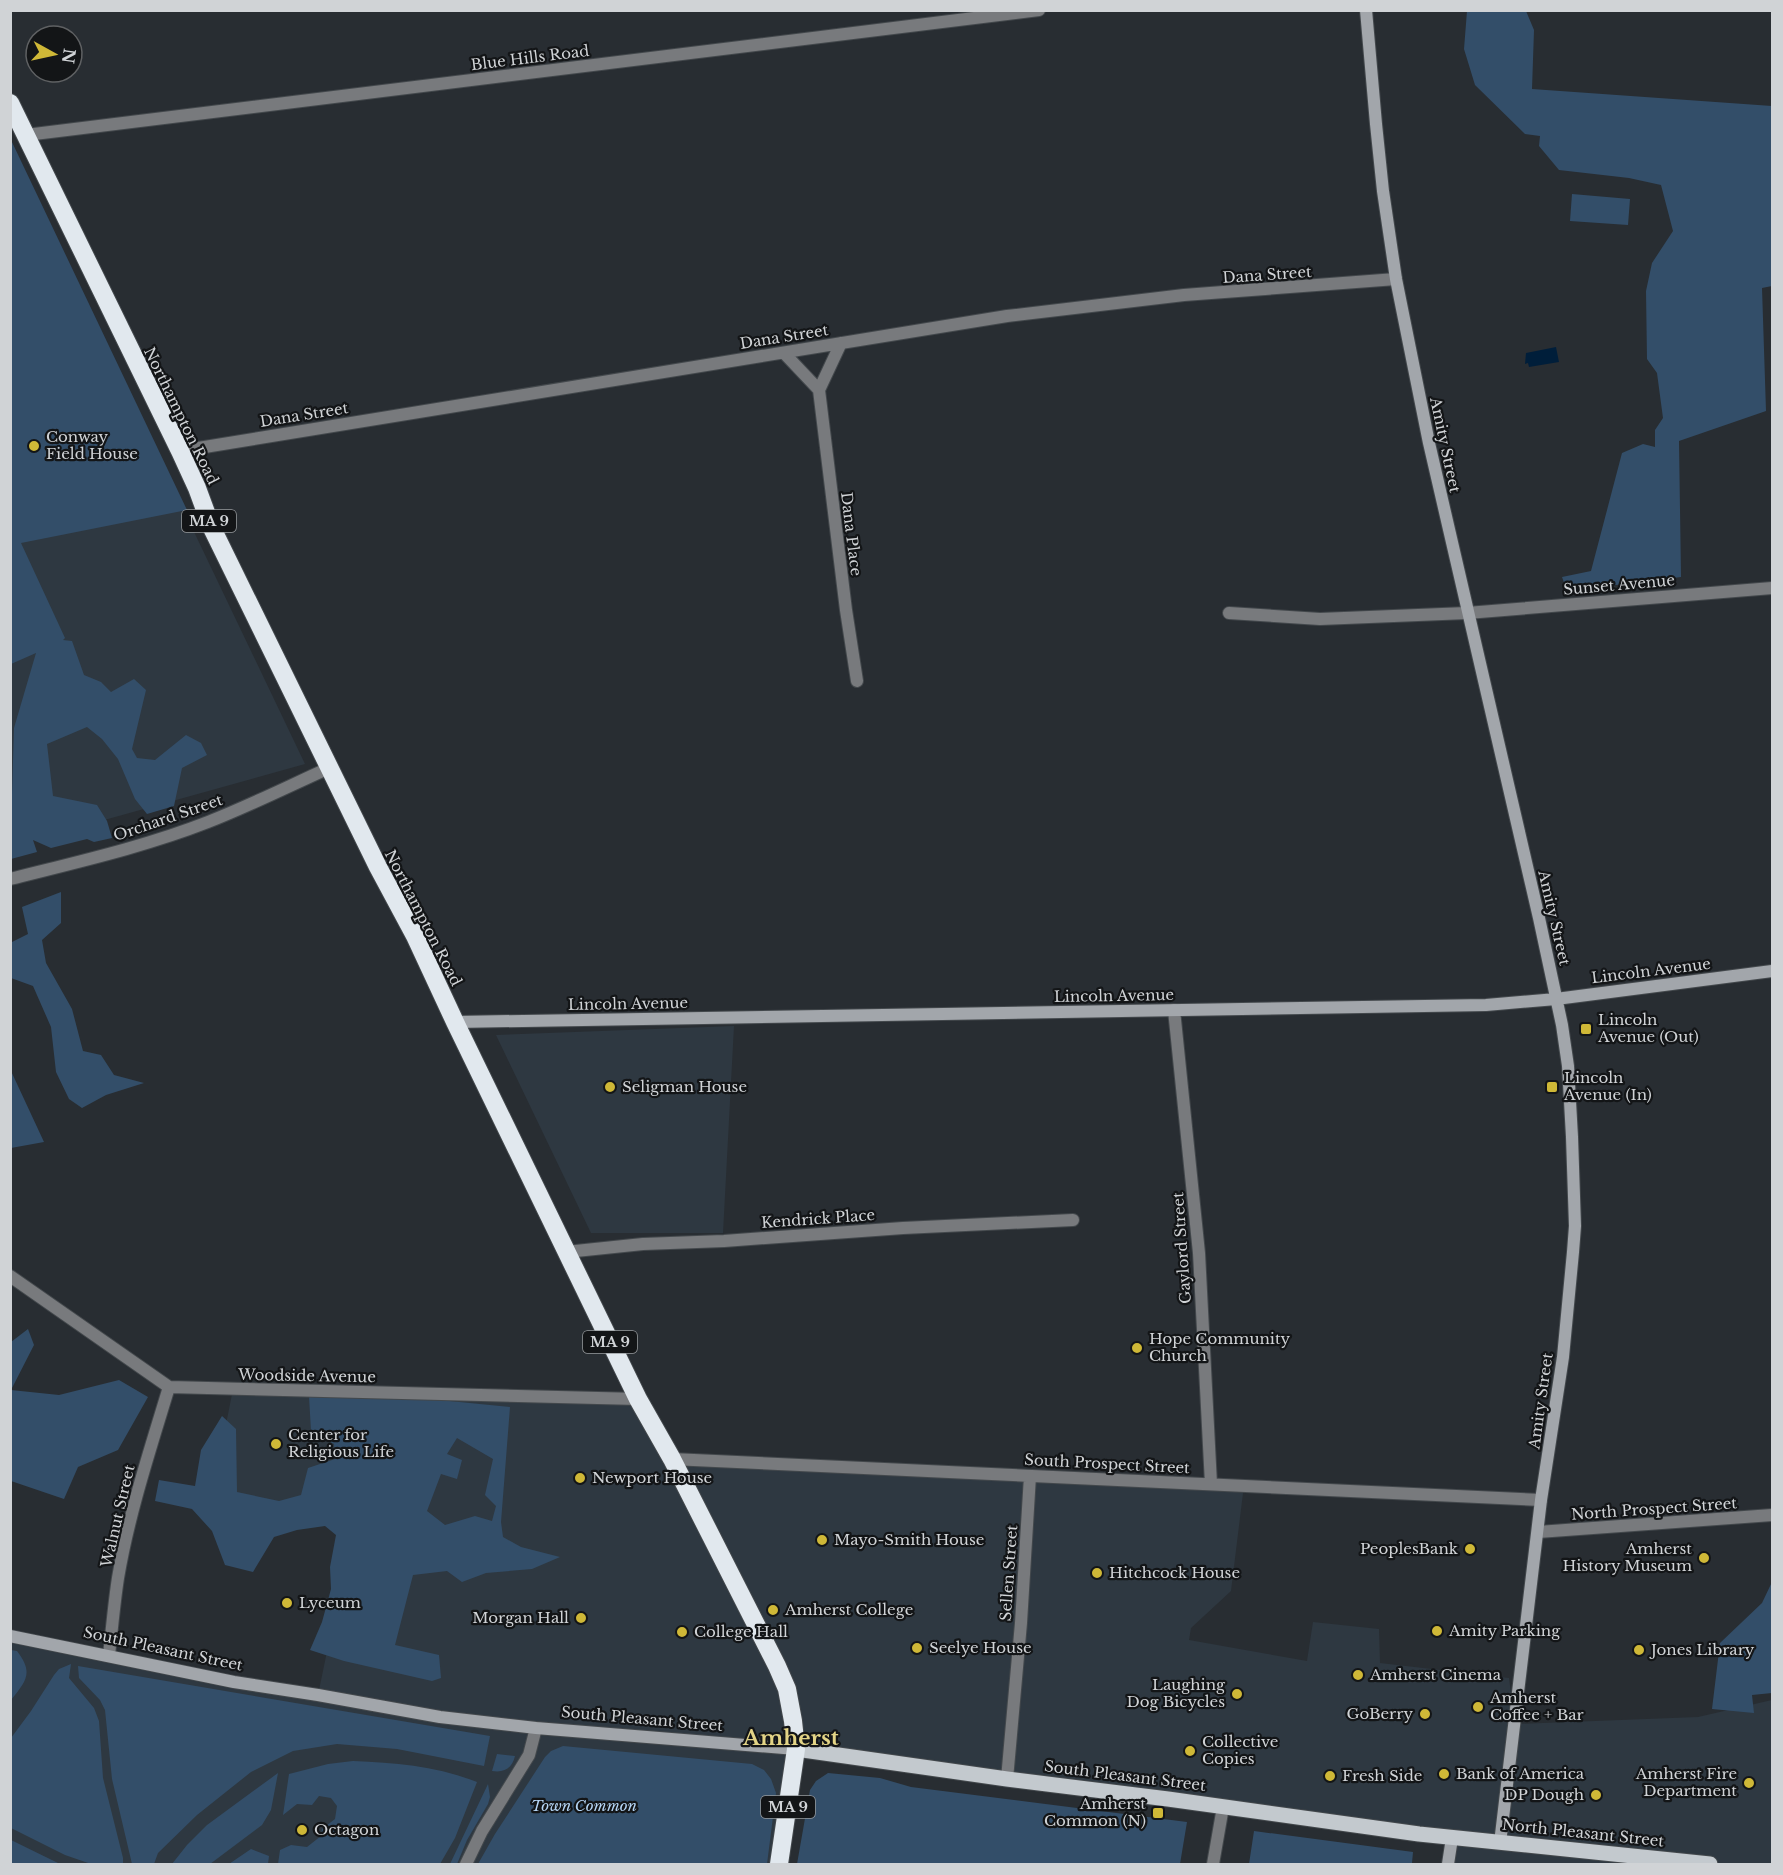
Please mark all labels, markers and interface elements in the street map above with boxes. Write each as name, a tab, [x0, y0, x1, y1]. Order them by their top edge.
north arrow	[24, 24, 84, 84]
street label: Blue Hills Road	[470, 41, 590, 74]
text: N	[58, 47, 80, 65]
street label: Dana Street	[1222, 262, 1313, 287]
street label: Dana Street	[738, 320, 830, 353]
street label: Northampton Road	[140, 344, 223, 488]
street label: Amity Street	[1426, 394, 1465, 495]
street label: Dana Street	[258, 398, 350, 431]
place label: Conway Field House	[46, 427, 138, 463]
marker: Conway Field House	[27, 439, 41, 453]
street label: Dana Place	[837, 491, 866, 577]
road number: MA 9	[182, 510, 236, 532]
street label: Sunset Avenue	[1562, 570, 1676, 599]
street label: Orchard Street	[111, 790, 225, 845]
street label: Northampton Road	[381, 846, 466, 989]
street label: Amity Street	[1534, 868, 1575, 968]
street label: Lincoln Avenue	[1590, 954, 1712, 987]
street label: Lincoln Avenue	[1054, 985, 1174, 1006]
street label: Lincoln Avenue	[568, 993, 688, 1014]
place label: Lincoln Avenue (Out)	[1597, 1010, 1699, 1046]
marker: Lincoln Avenue (Out)	[1579, 1022, 1593, 1036]
place label: Lincoln Avenue (In)	[1563, 1068, 1652, 1104]
place label: Seligman House	[622, 1077, 747, 1096]
marker: Seligman House	[603, 1080, 617, 1094]
marker: Lincoln Avenue (In)	[1545, 1080, 1559, 1094]
street label: Gaylord Street	[1168, 1191, 1195, 1304]
street label: Kendrick Place	[760, 1205, 876, 1232]
place label: Hope Community Church	[1149, 1329, 1291, 1365]
road number: MA 9	[583, 1331, 637, 1353]
marker: Hope Community Church	[1130, 1341, 1144, 1355]
street label: Amity Street	[1524, 1351, 1557, 1451]
street label: Woodside Avenue	[237, 1365, 376, 1386]
place label: Center for Religious Life	[288, 1425, 394, 1461]
marker: Center for Religious Life	[269, 1437, 283, 1451]
street label: South Prospect Street	[1024, 1450, 1191, 1477]
street label: Walnut Street	[96, 1462, 139, 1570]
place label: Newport House	[592, 1468, 712, 1487]
marker: Newport House	[573, 1471, 587, 1485]
street label: North Prospect Street	[1570, 1493, 1738, 1524]
street label: Sellen Street	[996, 1524, 1021, 1622]
place label: Mayo-Smith House	[834, 1530, 984, 1549]
marker: Mayo-Smith House	[815, 1533, 829, 1547]
place label: PeoplesBank	[1360, 1539, 1459, 1558]
place label: Amherst History Museum	[1562, 1539, 1692, 1575]
marker: PeoplesBank	[1463, 1542, 1477, 1556]
marker: Amherst History Museum	[1697, 1551, 1711, 1565]
place label: Hitchcock House	[1109, 1563, 1240, 1582]
marker: Hitchcock House	[1090, 1566, 1104, 1580]
place label: Lyceum	[299, 1593, 361, 1612]
marker: Lyceum	[280, 1596, 294, 1610]
place label: Amherst College	[784, 1600, 913, 1619]
marker: Amherst College	[766, 1603, 780, 1617]
place label: Morgan Hall	[472, 1608, 569, 1627]
marker: Morgan Hall	[574, 1611, 588, 1625]
place label: Amity Parking	[1448, 1621, 1561, 1640]
street label: South Pleasant Street	[82, 1622, 245, 1675]
place label: College Hall	[694, 1622, 788, 1641]
marker: Amity Parking	[1430, 1624, 1444, 1638]
marker: College Hall	[675, 1625, 689, 1639]
place label: Seelye House	[929, 1638, 1032, 1657]
place label: Jones Library	[1649, 1640, 1755, 1659]
marker: Seelye House	[910, 1641, 924, 1655]
marker: Jones Library	[1632, 1643, 1646, 1657]
place label: Amherst Cinema	[1369, 1665, 1502, 1684]
marker: Amherst Cinema	[1351, 1668, 1365, 1682]
place label: Laughing Dog Bicycles	[1127, 1675, 1226, 1711]
marker: Laughing Dog Bicycles	[1230, 1687, 1244, 1701]
place label: Amherst Coffee + Bar	[1489, 1688, 1584, 1724]
marker: Amherst Coffee + Bar	[1471, 1700, 1485, 1714]
street label: South Pleasant Street	[560, 1702, 724, 1735]
place label: GoBerry	[1347, 1704, 1413, 1723]
marker: GoBerry	[1418, 1707, 1432, 1721]
district label: Amherst	[742, 1725, 839, 1751]
place label: Collective Copies	[1202, 1732, 1278, 1768]
marker: Collective Copies	[1183, 1744, 1197, 1758]
street label: South Pleasant Street	[1043, 1756, 1207, 1795]
place label: Bank of America	[1456, 1764, 1585, 1783]
place label: Amherst Fire Department	[1635, 1764, 1737, 1800]
place label: Fresh Side	[1342, 1766, 1422, 1785]
marker: Bank of America	[1437, 1767, 1451, 1781]
marker: Fresh Side	[1323, 1769, 1337, 1783]
marker: Amherst Fire Department	[1742, 1776, 1756, 1790]
place label: DP Dough	[1504, 1785, 1584, 1804]
marker: DP Dough	[1589, 1788, 1603, 1802]
place label: Amherst Common (N)	[1044, 1794, 1146, 1830]
park label: Town Common	[531, 1796, 637, 1815]
road number: MA 9	[761, 1796, 815, 1818]
marker: Amherst Common (N)	[1151, 1806, 1165, 1820]
street label: North Pleasant Street	[1501, 1815, 1665, 1851]
place label: Octagon	[314, 1820, 379, 1839]
marker: Octagon	[295, 1823, 309, 1837]

